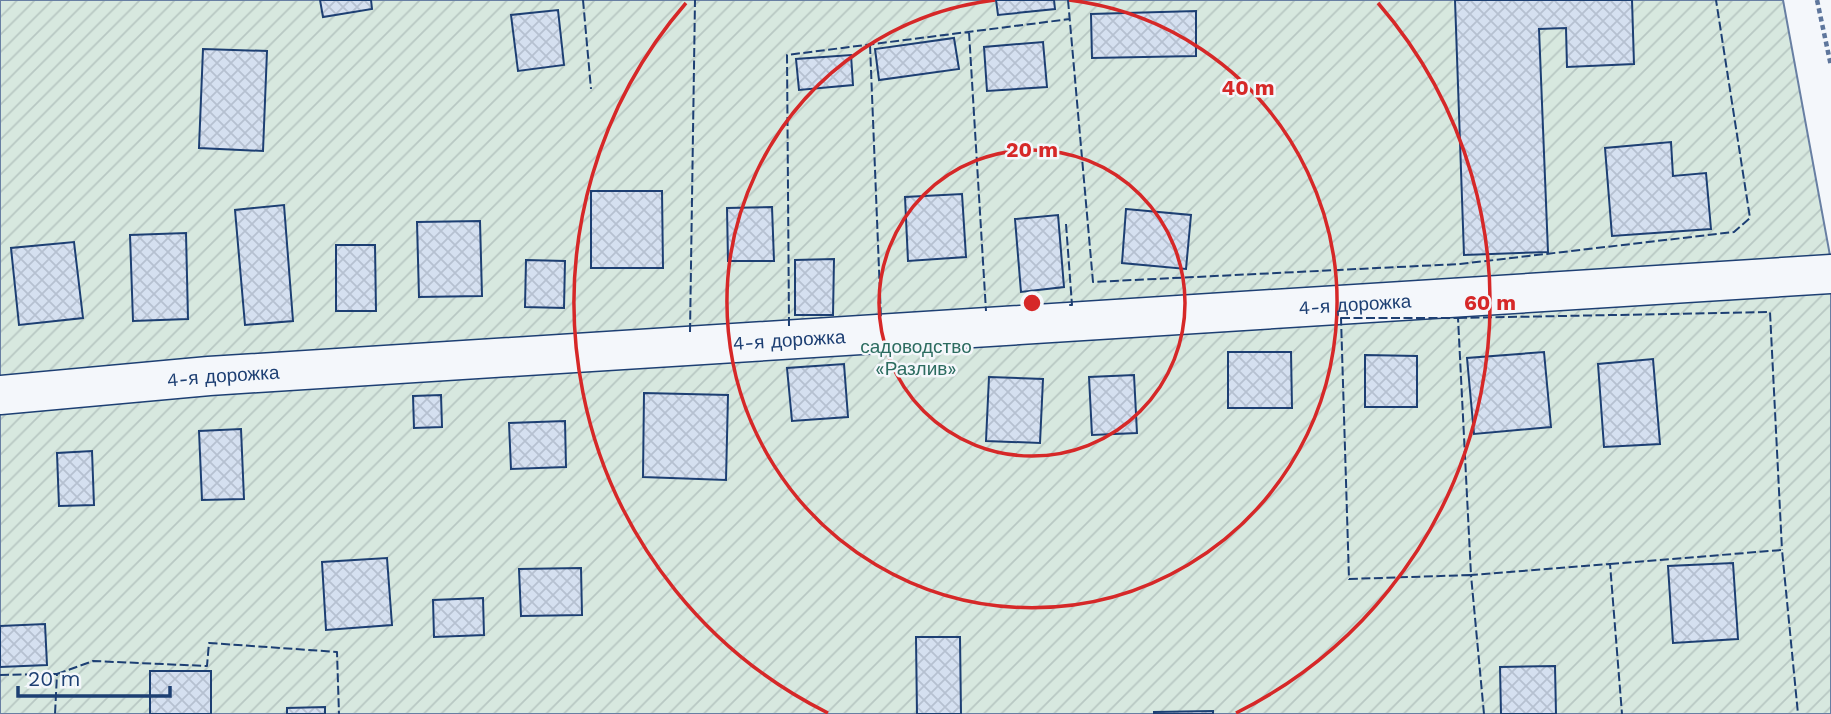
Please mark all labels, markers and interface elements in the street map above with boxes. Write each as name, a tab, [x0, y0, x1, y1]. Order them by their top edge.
text: 40 m	[1222, 75, 1274, 100]
text: 20 m	[1006, 137, 1058, 162]
street label: 4-я дорожка	[1298, 289, 1412, 319]
text: 60 m	[1464, 290, 1516, 315]
centre of rings	[1020, 291, 1044, 315]
street label: 4-я дорожка	[732, 325, 846, 355]
park label: садоводство «Разлив»	[860, 335, 972, 380]
street label: 4-я дорожка	[166, 361, 281, 392]
scale bar	[18, 654, 170, 698]
text: 20 m	[28, 666, 80, 691]

